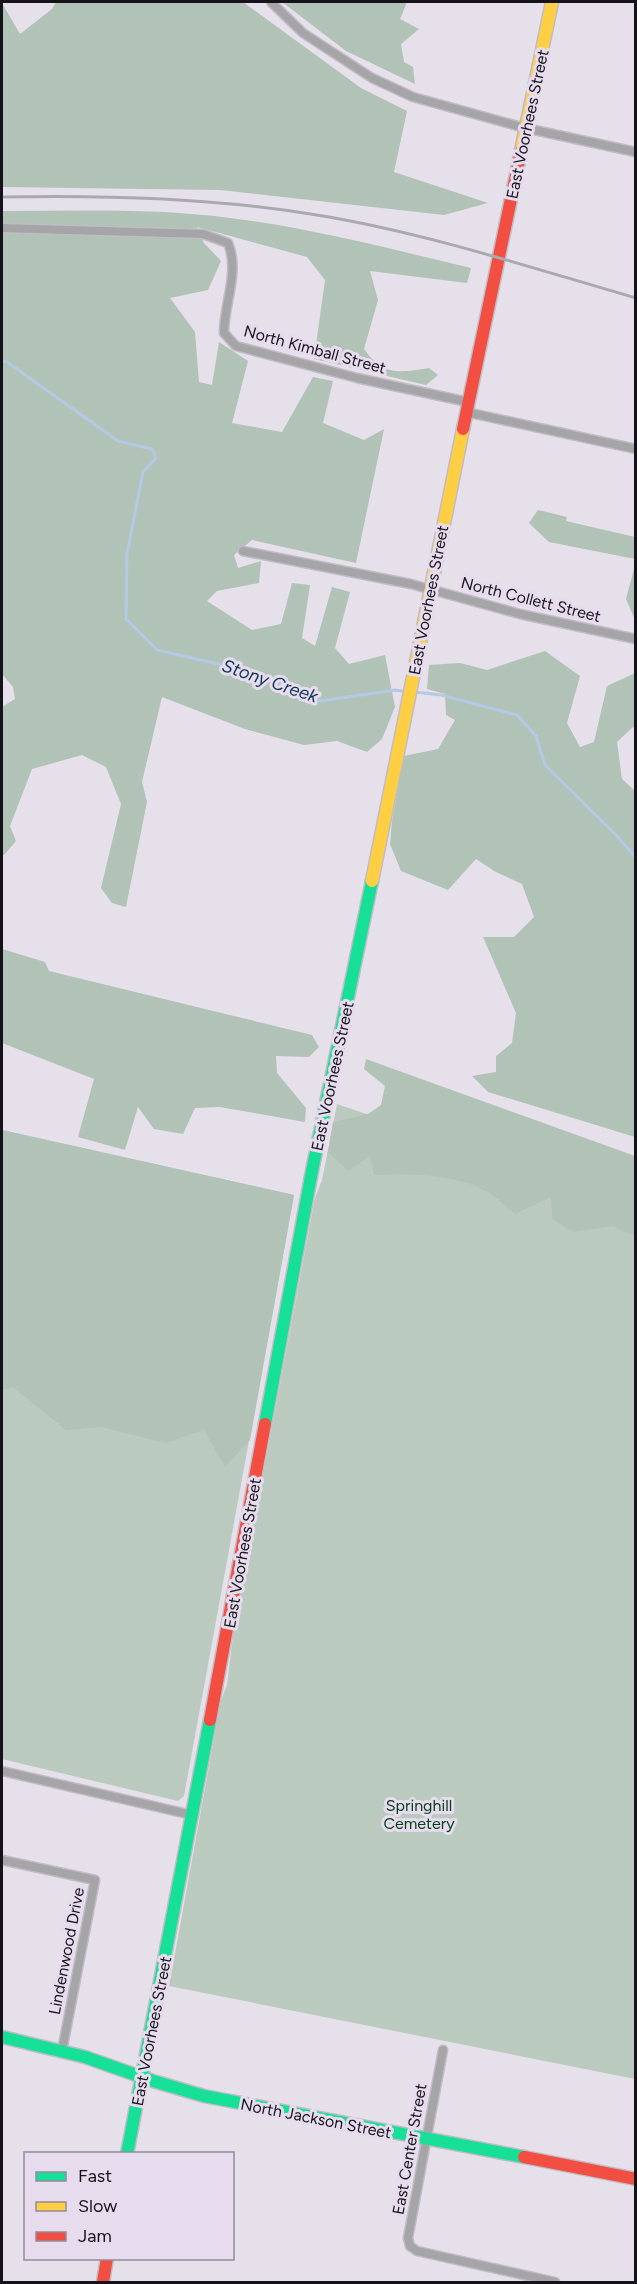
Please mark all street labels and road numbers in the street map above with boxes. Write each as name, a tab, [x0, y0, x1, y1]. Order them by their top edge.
street label: East Voorhees Street	[502, 48, 553, 200]
street label: North Kimball Street	[242, 321, 388, 378]
street label: East Voorhees Street	[405, 524, 452, 677]
street label: North Collett Street	[459, 573, 603, 626]
street label: East Voorhees Street	[307, 1000, 358, 1152]
street label: East Voorhees Street	[220, 1477, 265, 1630]
street label: Lindenwood Drive	[45, 1886, 88, 2016]
street label: East Voorhees Street	[128, 1955, 175, 2108]
street label: East Center Street	[389, 2082, 430, 2216]
street label: North Jackson Street	[239, 2095, 393, 2142]

